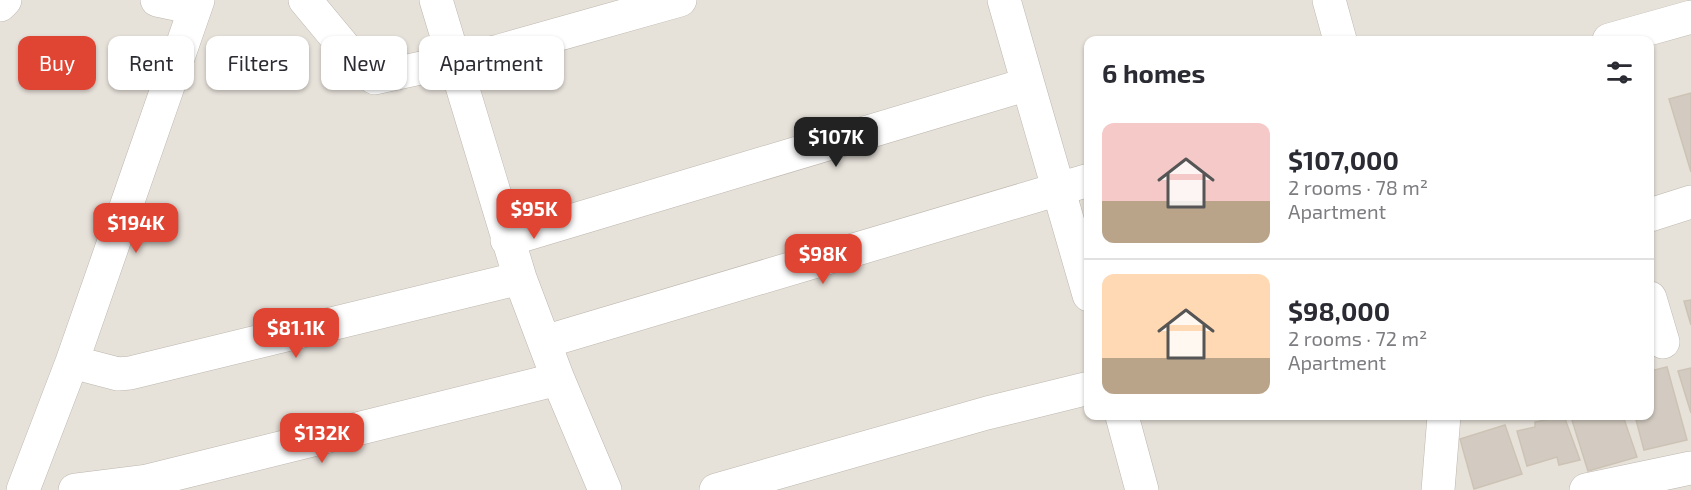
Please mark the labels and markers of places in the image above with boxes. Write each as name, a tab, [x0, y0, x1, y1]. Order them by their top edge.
pin: $107K	[794, 117, 878, 168]
pin: $95K	[498, 189, 570, 240]
pin: $194K	[94, 203, 178, 254]
pin: $98K	[787, 234, 859, 285]
pin: $81.1K	[247, 308, 345, 359]
pin: $132K	[280, 413, 364, 464]

